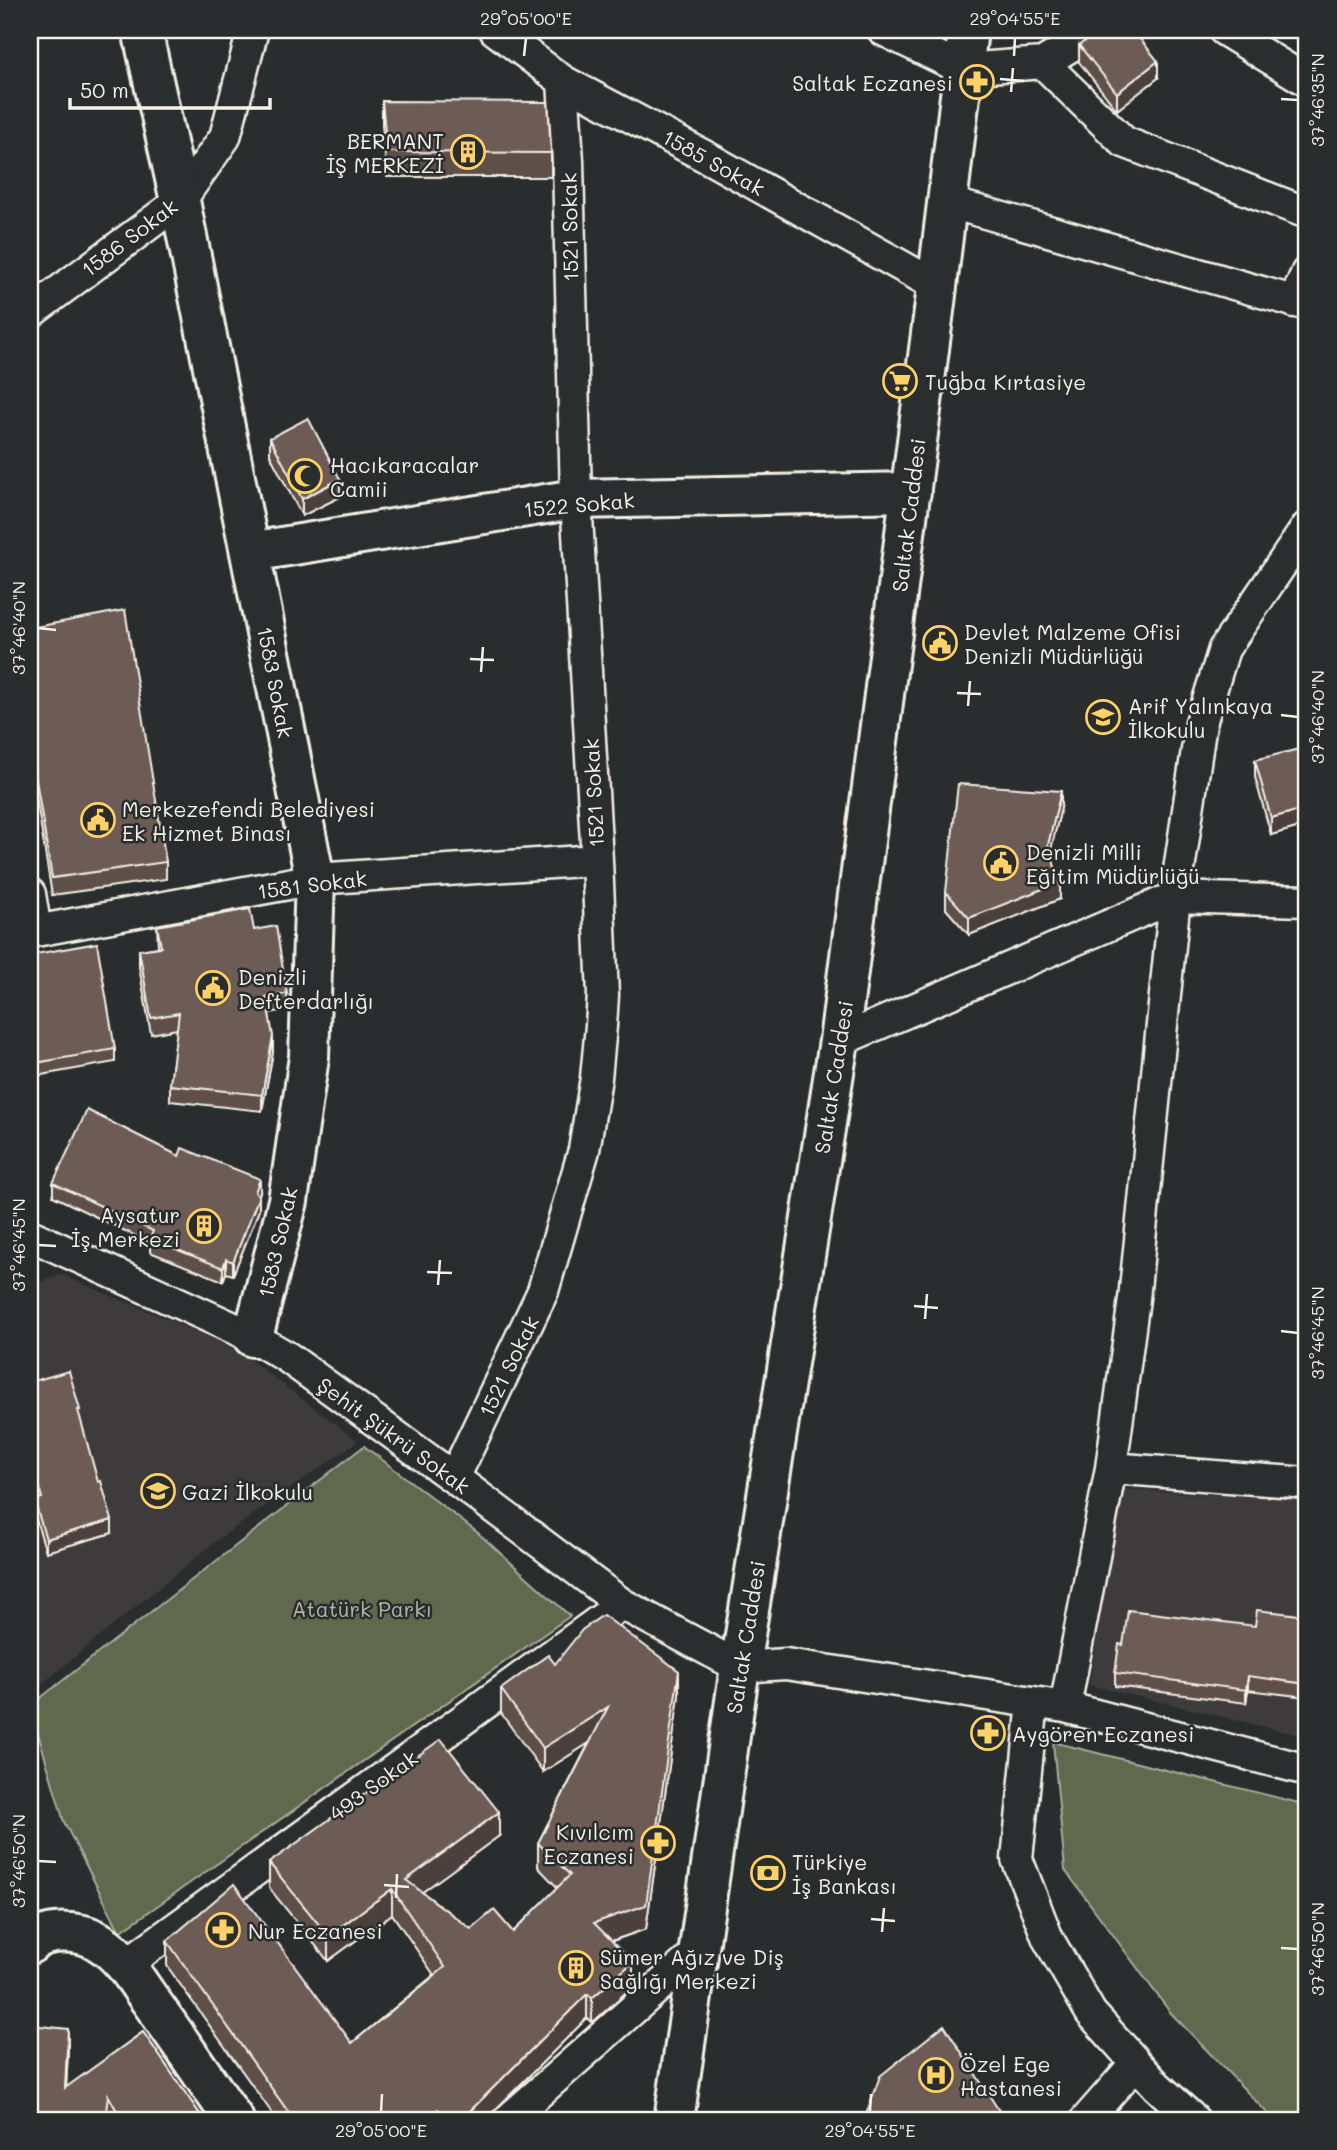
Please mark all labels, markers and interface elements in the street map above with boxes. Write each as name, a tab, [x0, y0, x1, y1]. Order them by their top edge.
text: 29°05'00"E	[480, 6, 572, 30]
text: 29°04'55"E	[970, 6, 1060, 30]
text: 37°46'35"N	[1305, 53, 1329, 147]
pharmacy icon: Saltak Eczanesi	[958, 63, 996, 101]
scale bar	[70, 66, 270, 110]
place label: Saltak Eczanesi	[792, 69, 953, 96]
text: 50 m	[80, 76, 129, 103]
street label: 1585 Sokak	[658, 123, 770, 201]
place label: BERMANT İŞ MERKEZİ	[326, 127, 444, 178]
building icon: BERMANT İŞ MERKEZİ	[449, 133, 487, 171]
street label: 1521 Sokak	[555, 172, 583, 282]
street label: 1586 Sokak	[76, 192, 182, 282]
supermarket icon: Tuğba Kırtasiye	[881, 362, 919, 400]
place label: Tuğba Kırtasiye	[925, 368, 1086, 395]
street label: Saltak Caddesi	[885, 437, 931, 593]
place label: Hacıkaracalar Camii	[330, 451, 479, 502]
mosque icon: Hacıkaracalar Camii	[286, 457, 324, 495]
street label: 1522 Sokak	[522, 486, 636, 522]
text: 37°46'40"N	[6, 581, 30, 675]
place label: Devlet Malzeme Ofisi Denizli Müdürlüğü	[964, 618, 1181, 669]
street label: 1583 Sokak	[252, 624, 300, 740]
public building icon: Devlet Malzeme Ofisi Denizli Müdürlüğü	[921, 624, 959, 662]
text: 37°46'40"N	[1305, 670, 1329, 764]
place label: Arif Yalınkaya İlkokulu	[1128, 692, 1273, 743]
school or university icon: Arif Yalınkaya İlkokulu	[1084, 698, 1122, 736]
street label: 1521 Sokak	[577, 738, 609, 848]
place label: Merkezefendi Belediyesi Ek Hizmet Binası	[122, 795, 375, 846]
public building icon: Merkezefendi Belediyesi Ek Hizmet Binası	[79, 801, 117, 839]
place label: Denizli Milli Eğitim Müdürlüğü	[1026, 838, 1200, 889]
public building icon: Denizli Milli Eğitim Müdürlüğü	[982, 844, 1020, 882]
street label: 1581 Sokak	[256, 864, 368, 904]
place label: Denizli Defterdarlığı	[238, 963, 374, 1014]
public building icon: Denizli Defterdarlığı	[194, 969, 232, 1007]
street label: Saltak Caddesi	[808, 998, 858, 1156]
street label: 1583 Sokak	[251, 1184, 303, 1300]
text: 37°46'45"N	[6, 1198, 30, 1292]
place label: Aysatur İş Merkezi	[71, 1201, 180, 1252]
building icon: Aysatur İş Merkezi	[185, 1207, 223, 1245]
text: 37°46'45"N	[1305, 1286, 1329, 1380]
street label: 1521 Sokak	[472, 1311, 544, 1421]
street label: Şehit Şükrü Sokak	[312, 1371, 476, 1499]
school or university icon: Gazi İlkokulu	[139, 1472, 177, 1510]
place label: Gazi İlkokulu	[182, 1478, 313, 1505]
street label: Saltak Caddesi	[720, 1558, 770, 1716]
park label: Atatürk Parkı	[292, 1595, 432, 1622]
pharmacy icon: Aygören Eczanesi	[969, 1714, 1007, 1752]
place label: Aygören Eczanesi	[1012, 1720, 1194, 1747]
street label: 493 Sokak	[323, 1744, 423, 1826]
text: 37°46'50"N	[6, 1814, 30, 1908]
place label: Kıvılcım Eczanesi	[544, 1818, 634, 1869]
pharmacy icon: Kıvılcım Eczanesi	[639, 1824, 677, 1862]
place label: Türkiye İş Bankası	[792, 1848, 897, 1899]
bank icon: Türkiye İş Bankası	[749, 1854, 787, 1892]
text: 37°46'50"N	[1305, 1902, 1329, 1996]
pharmacy icon: Nur Eczanesi	[204, 1911, 242, 1949]
place label: Nur Eczanesi	[248, 1917, 383, 1944]
place label: Sümer Ağız ve Diş Sağlığı Merkezi	[600, 1943, 784, 1994]
building icon: Sümer Ağız ve Diş Sağlığı Merkezi	[557, 1949, 595, 1987]
place label: Özel Ege Hastanesi	[960, 2050, 1062, 2101]
hospital icon: Özel Ege Hastanesi	[917, 2056, 955, 2094]
text: 29°05'00"E	[335, 2118, 427, 2142]
text: 29°04'55"E	[825, 2118, 915, 2142]

